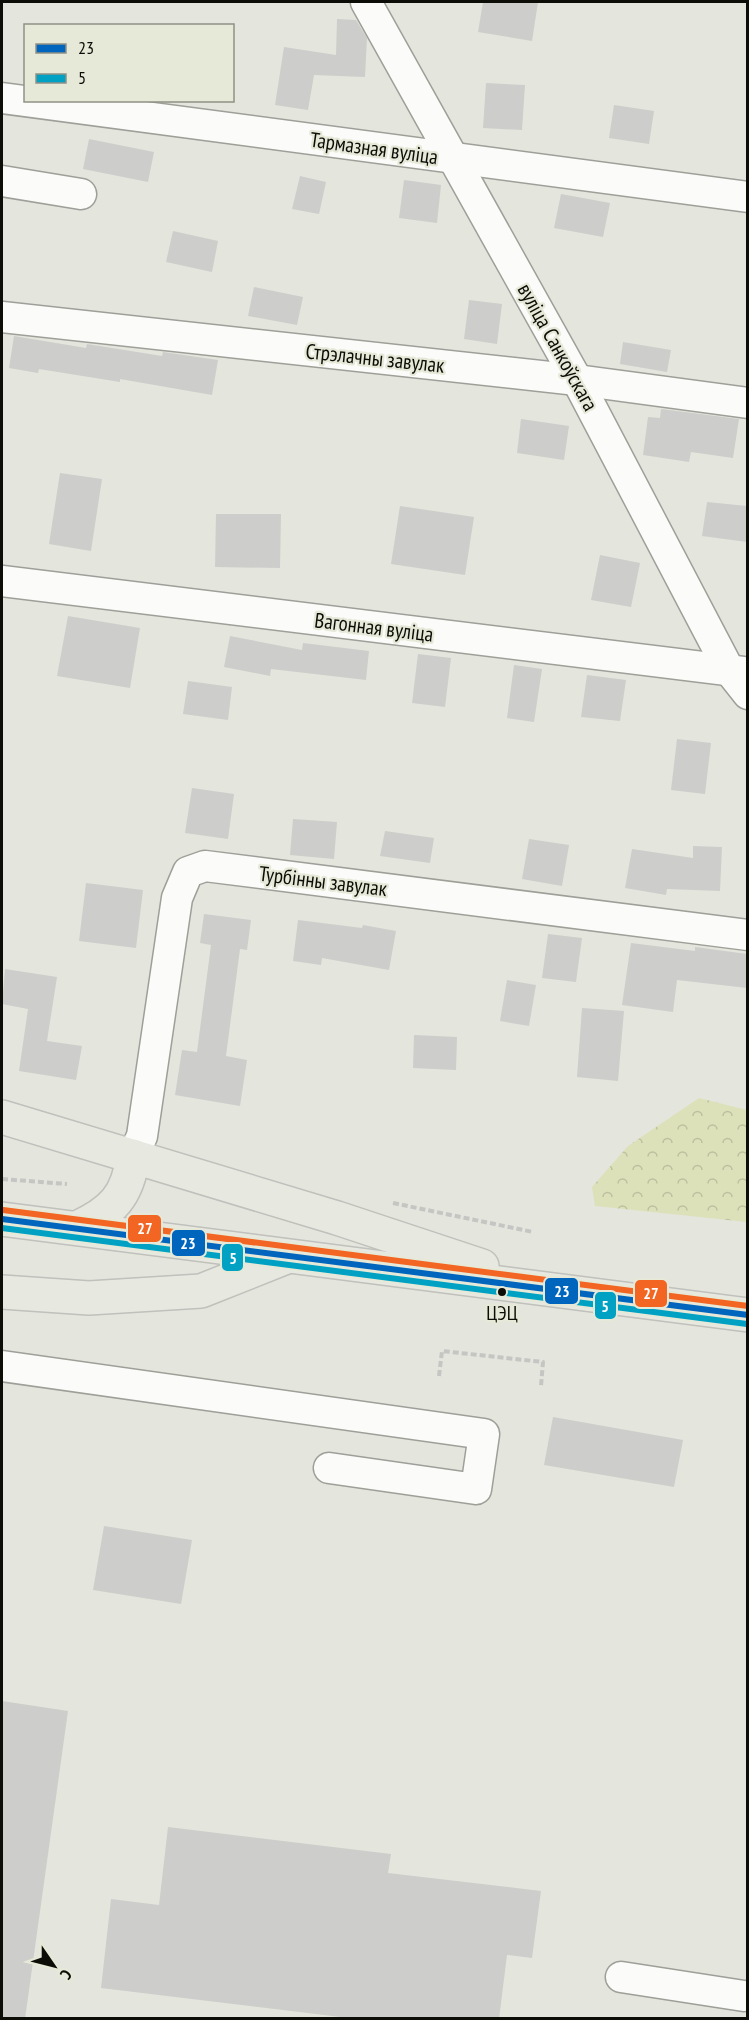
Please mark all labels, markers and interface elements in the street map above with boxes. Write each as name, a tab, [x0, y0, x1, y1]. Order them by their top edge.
legend	[24, 24, 234, 102]
text: 23	[78, 36, 94, 59]
text: 5	[78, 66, 86, 89]
street label: Тармазная вуліца	[308, 126, 440, 170]
street label: вуліца Санкоўскага	[512, 278, 604, 416]
street label: Стрэлачны завулак	[304, 337, 446, 379]
street label: Вагонная вуліца	[313, 606, 435, 648]
street label: Турбінны завулак	[257, 860, 389, 902]
line badge: 27	[127, 1214, 162, 1243]
text: 27	[137, 1218, 153, 1238]
line badge: 23	[171, 1229, 206, 1257]
text: 23	[180, 1233, 196, 1253]
line badge: 5	[221, 1243, 244, 1272]
text: 5	[229, 1248, 237, 1268]
line badge: 23	[544, 1277, 579, 1305]
line badge: 27	[634, 1279, 668, 1308]
text: 23	[554, 1281, 570, 1301]
text: 27	[643, 1283, 659, 1303]
marker: ЦЭЦ	[496, 1286, 508, 1298]
line badge: 5	[594, 1291, 617, 1320]
text: 5	[601, 1296, 609, 1316]
place label: ЦЭЦ	[486, 1300, 518, 1326]
north arrow	[24, 1936, 84, 1996]
text: С	[56, 1966, 77, 1984]

